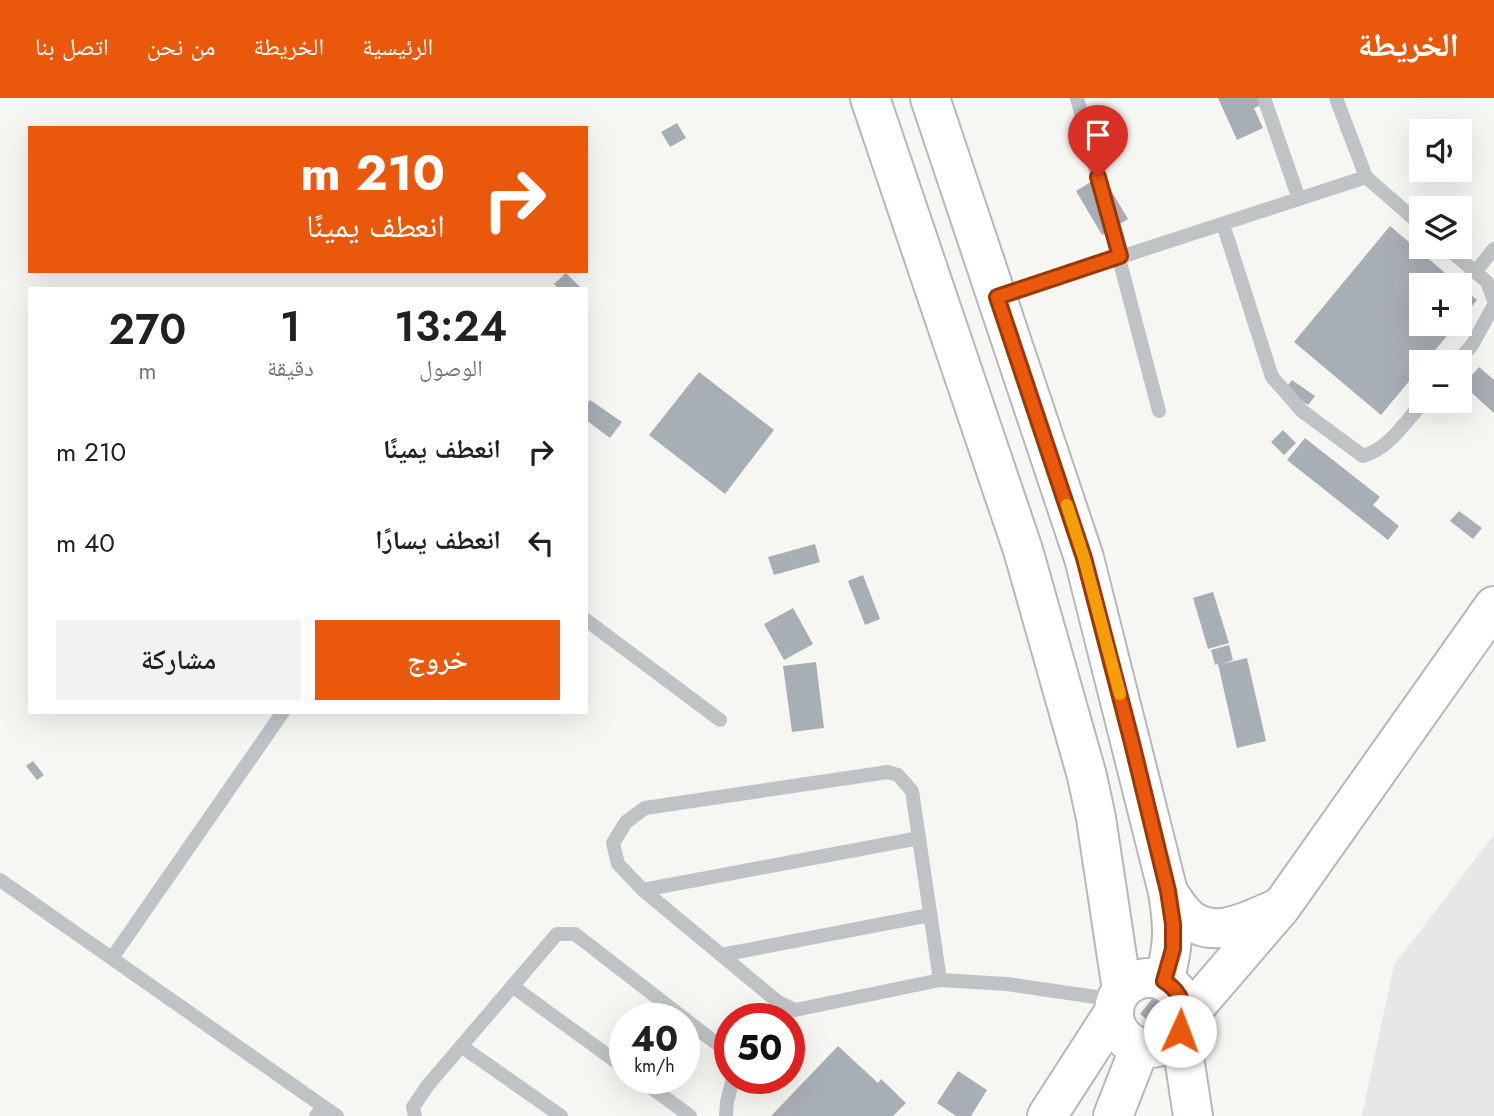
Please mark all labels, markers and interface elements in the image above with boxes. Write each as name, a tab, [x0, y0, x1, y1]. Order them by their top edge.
text: الخريطة	[1358, 21, 1459, 68]
text: اتصل بنا	[35, 29, 109, 64]
text: من نحن	[147, 29, 216, 64]
text: الخريطة	[254, 29, 324, 64]
text: الرئيسية	[362, 29, 433, 64]
pin	[1068, 105, 1128, 177]
icon: arrive	[1079, 116, 1117, 154]
map controls	[1409, 119, 1472, 413]
button: sound	[1409, 119, 1472, 182]
text: 210 m	[301, 138, 445, 208]
icon: right	[469, 154, 560, 245]
button: layers	[1409, 196, 1472, 259]
text: انعطف يمينًا	[306, 203, 445, 249]
button: +	[1409, 273, 1472, 336]
text: 1	[280, 296, 301, 357]
text: 13:24	[394, 296, 507, 357]
text: 270	[109, 299, 186, 360]
button: −	[1409, 350, 1472, 413]
text: دقيقة	[267, 351, 314, 385]
text: الوصول	[419, 351, 483, 385]
text: m	[138, 354, 156, 388]
text: انعطف يمينًا	[383, 430, 501, 468]
text: 210 m	[56, 433, 126, 471]
icon: right	[522, 433, 560, 471]
text: انعطف يسارًا	[375, 521, 501, 559]
text: 40 m	[56, 524, 115, 562]
icon: left	[522, 524, 560, 562]
button: مشاركة	[56, 620, 301, 700]
button: خروج	[315, 620, 560, 700]
position arrow	[1143, 994, 1217, 1068]
speed limit sign: 50	[714, 1003, 805, 1094]
text: 40	[631, 1014, 678, 1064]
text: km/h	[634, 1053, 675, 1079]

